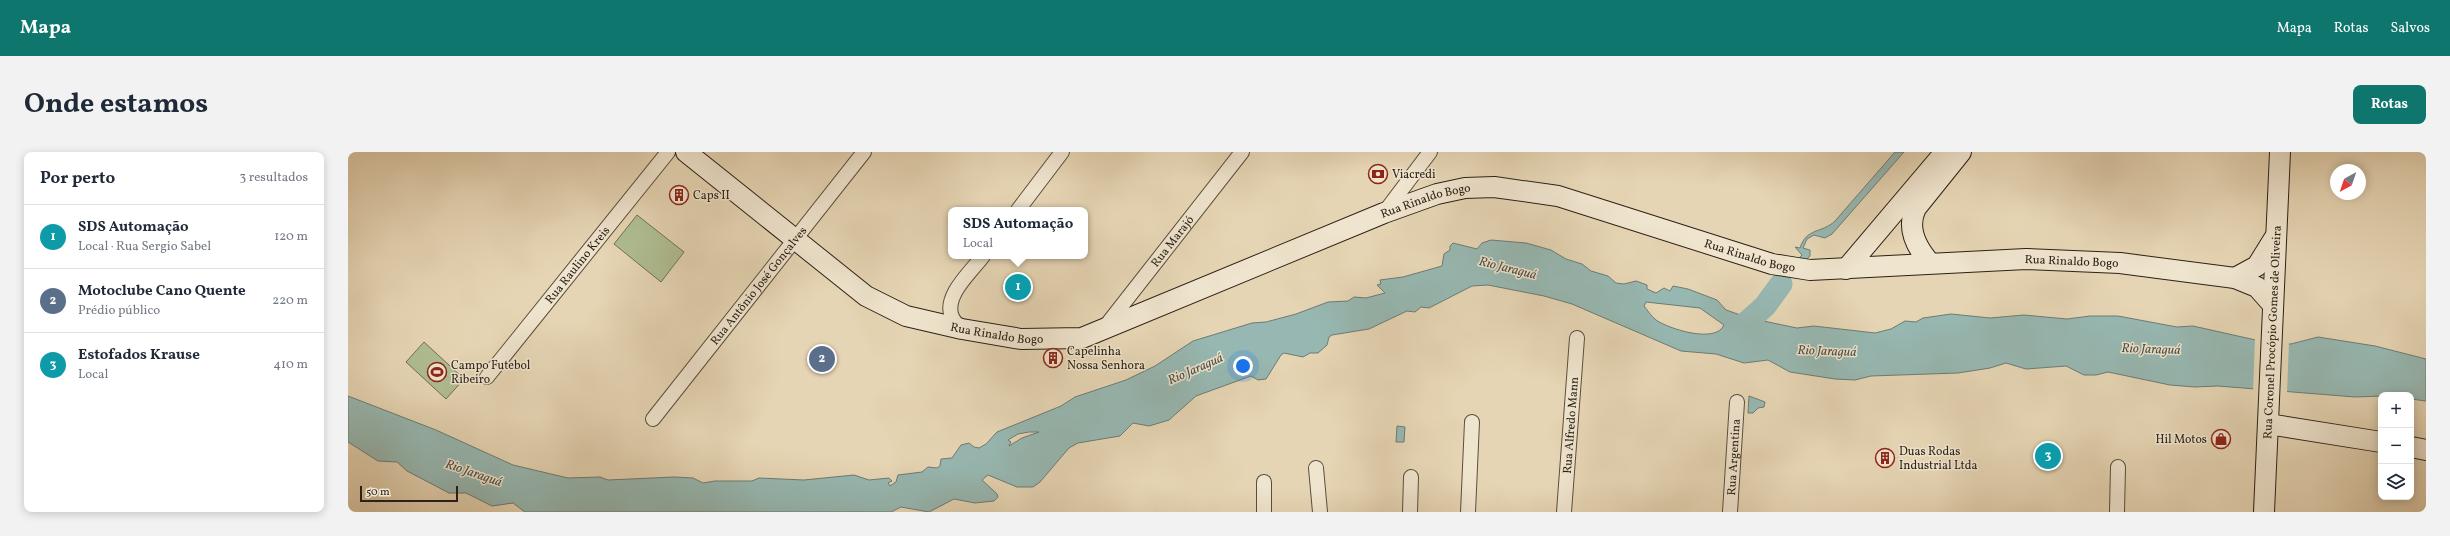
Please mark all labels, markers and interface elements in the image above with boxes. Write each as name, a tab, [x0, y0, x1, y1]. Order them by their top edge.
text: Mapa	[20, 15, 71, 41]
text: Mapa	[2277, 19, 2312, 38]
text: Rotas	[2334, 19, 2368, 38]
text: Salvos	[2390, 19, 2430, 38]
text: Onde estamos	[24, 85, 208, 124]
button: Rotas	[2353, 85, 2426, 124]
bank icon: Viacredi	[1367, 163, 1389, 185]
north arrow	[2330, 164, 2366, 200]
text: Por perto	[40, 167, 115, 190]
place label: Viacredi	[1392, 167, 1436, 183]
text: 3 resultados	[239, 169, 308, 187]
street label: Rua Rinaldo Bogo	[1378, 181, 1471, 223]
building icon: Caps II	[668, 184, 690, 206]
place label: Caps II	[693, 188, 730, 204]
popup	[948, 207, 1088, 259]
street label: Rua Marajó	[1148, 213, 1198, 271]
text: SDS Automação	[963, 214, 1073, 235]
text: SDS Automação	[78, 217, 189, 238]
street label: Rua Raulino Kreis	[542, 223, 614, 308]
street label: Rua Antônio José Gonçalves	[707, 224, 811, 349]
street label: Rua Coronel Procópio Gomes de Oliveira	[2260, 225, 2286, 439]
text: 1	[50, 228, 56, 246]
text: 120 m	[274, 228, 308, 246]
text: Local	[963, 235, 993, 253]
street label: Rua Rinaldo Bogo	[1702, 236, 1796, 277]
text: Local · Rua Sergio Sabel	[78, 238, 211, 256]
street label: Rua Rinaldo Bogo	[2024, 252, 2119, 272]
water label: Rio Jaraguá	[1477, 253, 1538, 285]
pin: 1	[1005, 272, 1031, 302]
text: Motoclube Cano Quente	[78, 281, 246, 302]
text: 2	[50, 292, 56, 310]
text: 220 m	[272, 292, 308, 310]
text: Prédio público	[78, 302, 160, 320]
street label: Rua Rinaldo Bogo	[949, 320, 1044, 348]
water label: Rio Jaraguá	[2121, 340, 2181, 360]
water label: Rio Jaraguá	[1797, 342, 1857, 362]
pin: 2	[809, 344, 835, 374]
place label: Capelinha Nossa Senhora	[1067, 344, 1145, 374]
text: Estofados Krause	[78, 345, 200, 366]
building icon: Capelinha Nossa Senhora	[1042, 347, 1064, 369]
water label: Rio Jaraguá	[1165, 350, 1226, 390]
text: 3	[50, 356, 56, 374]
text: 410 m	[273, 356, 308, 374]
your location	[1233, 356, 1253, 376]
place label: Campo Futebol Ribeiro	[451, 358, 531, 388]
sports icon: Campo Futebol Ribeiro	[426, 361, 448, 383]
text: Local	[78, 366, 108, 384]
street label: Rua Alfredo Mann	[1560, 376, 1583, 474]
map controls	[2378, 392, 2414, 500]
button: +	[2378, 392, 2414, 428]
street label: Rua Argentina	[1724, 418, 1745, 496]
shop icon: Hil Motos	[2210, 428, 2232, 450]
button: −	[2378, 428, 2414, 464]
place label: Hil Motos	[2155, 432, 2207, 448]
pin: 3	[2035, 441, 2061, 471]
place label: Duas Rodas Industrial Ltda	[1899, 444, 1977, 474]
building icon: Duas Rodas Industrial Ltda	[1874, 447, 1896, 469]
water label: Rio Jaraguá	[443, 456, 504, 492]
button: layers	[2378, 464, 2414, 500]
scale bar	[360, 484, 458, 503]
text: 50 m	[366, 485, 390, 500]

